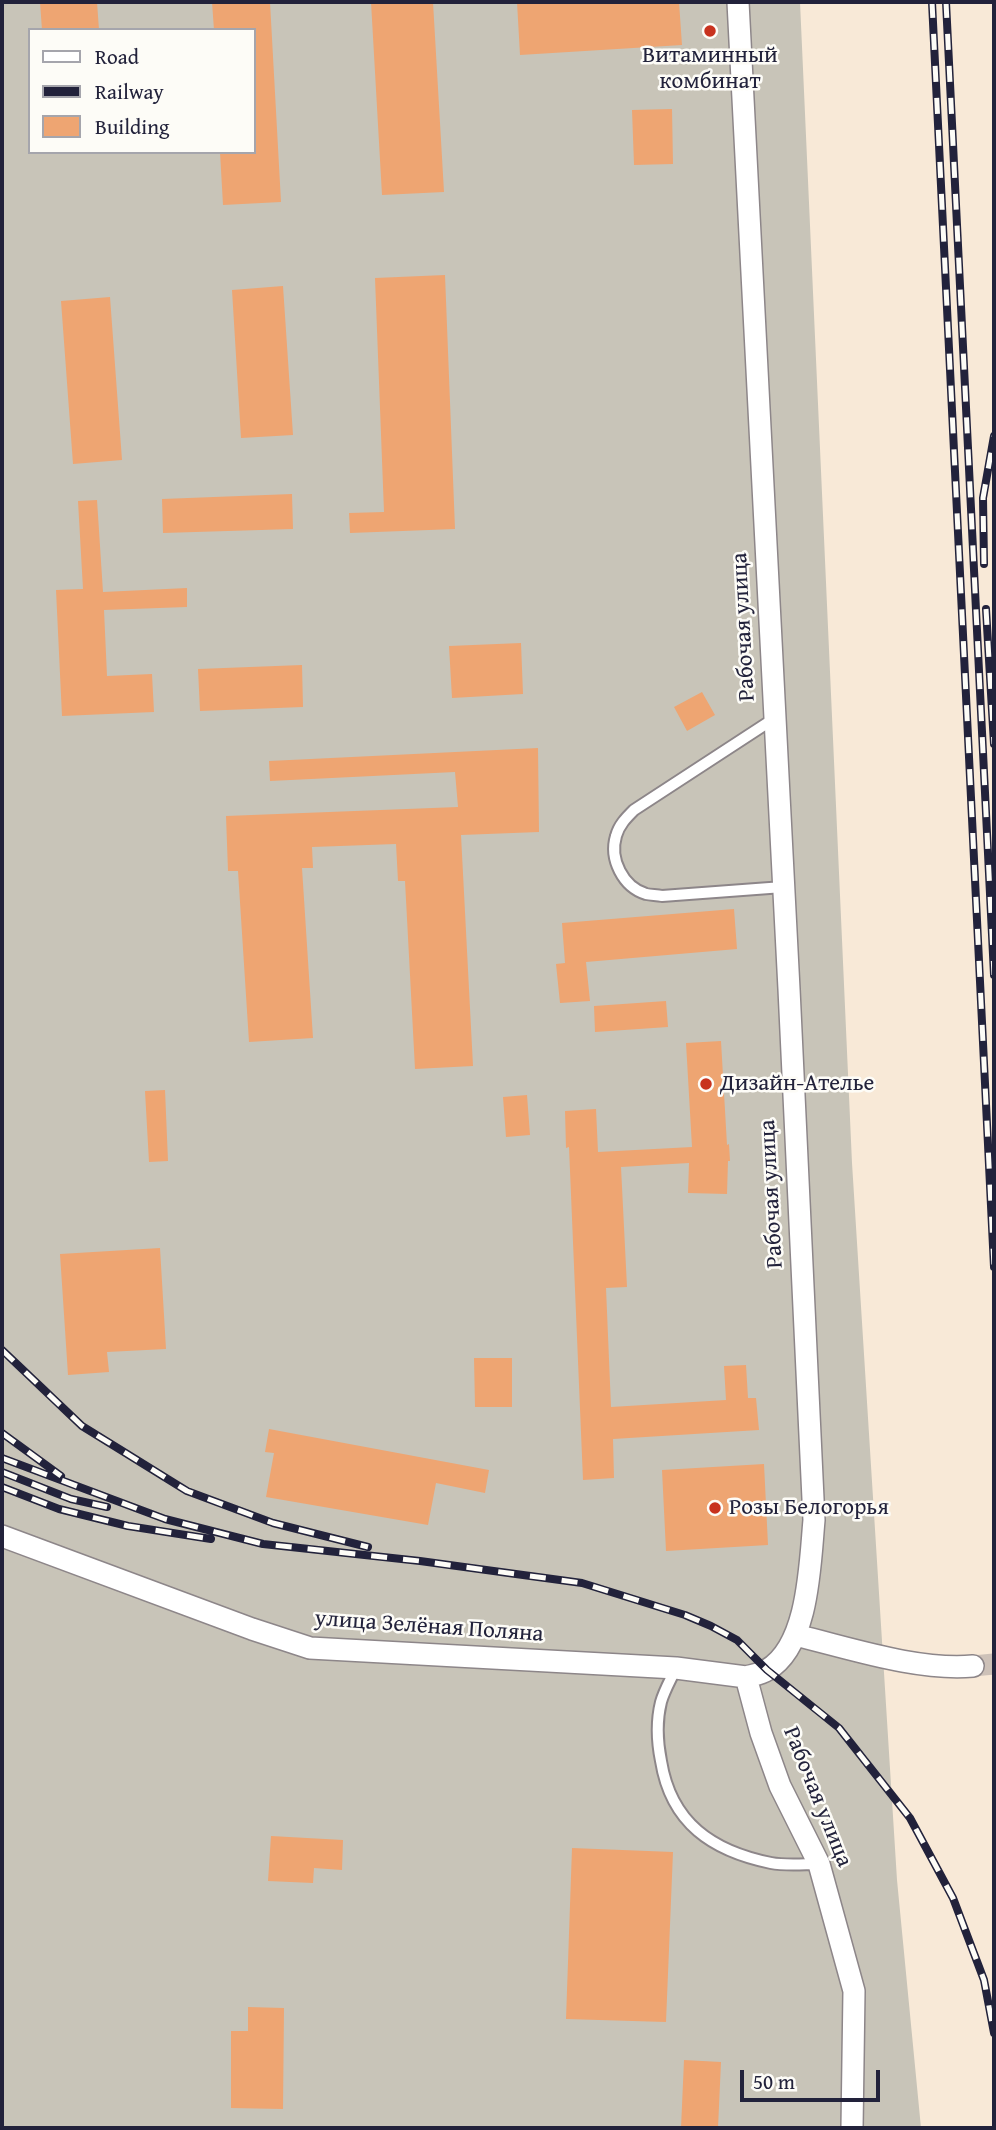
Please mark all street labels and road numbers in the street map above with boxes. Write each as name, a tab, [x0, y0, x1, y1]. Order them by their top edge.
street label: Рабочая улица	[726, 552, 762, 702]
street label: Рабочая улица	[754, 1119, 790, 1269]
street label: улица Зелёная Поляна	[314, 1605, 544, 1649]
street label: Рабочая улица	[776, 1723, 858, 1871]

